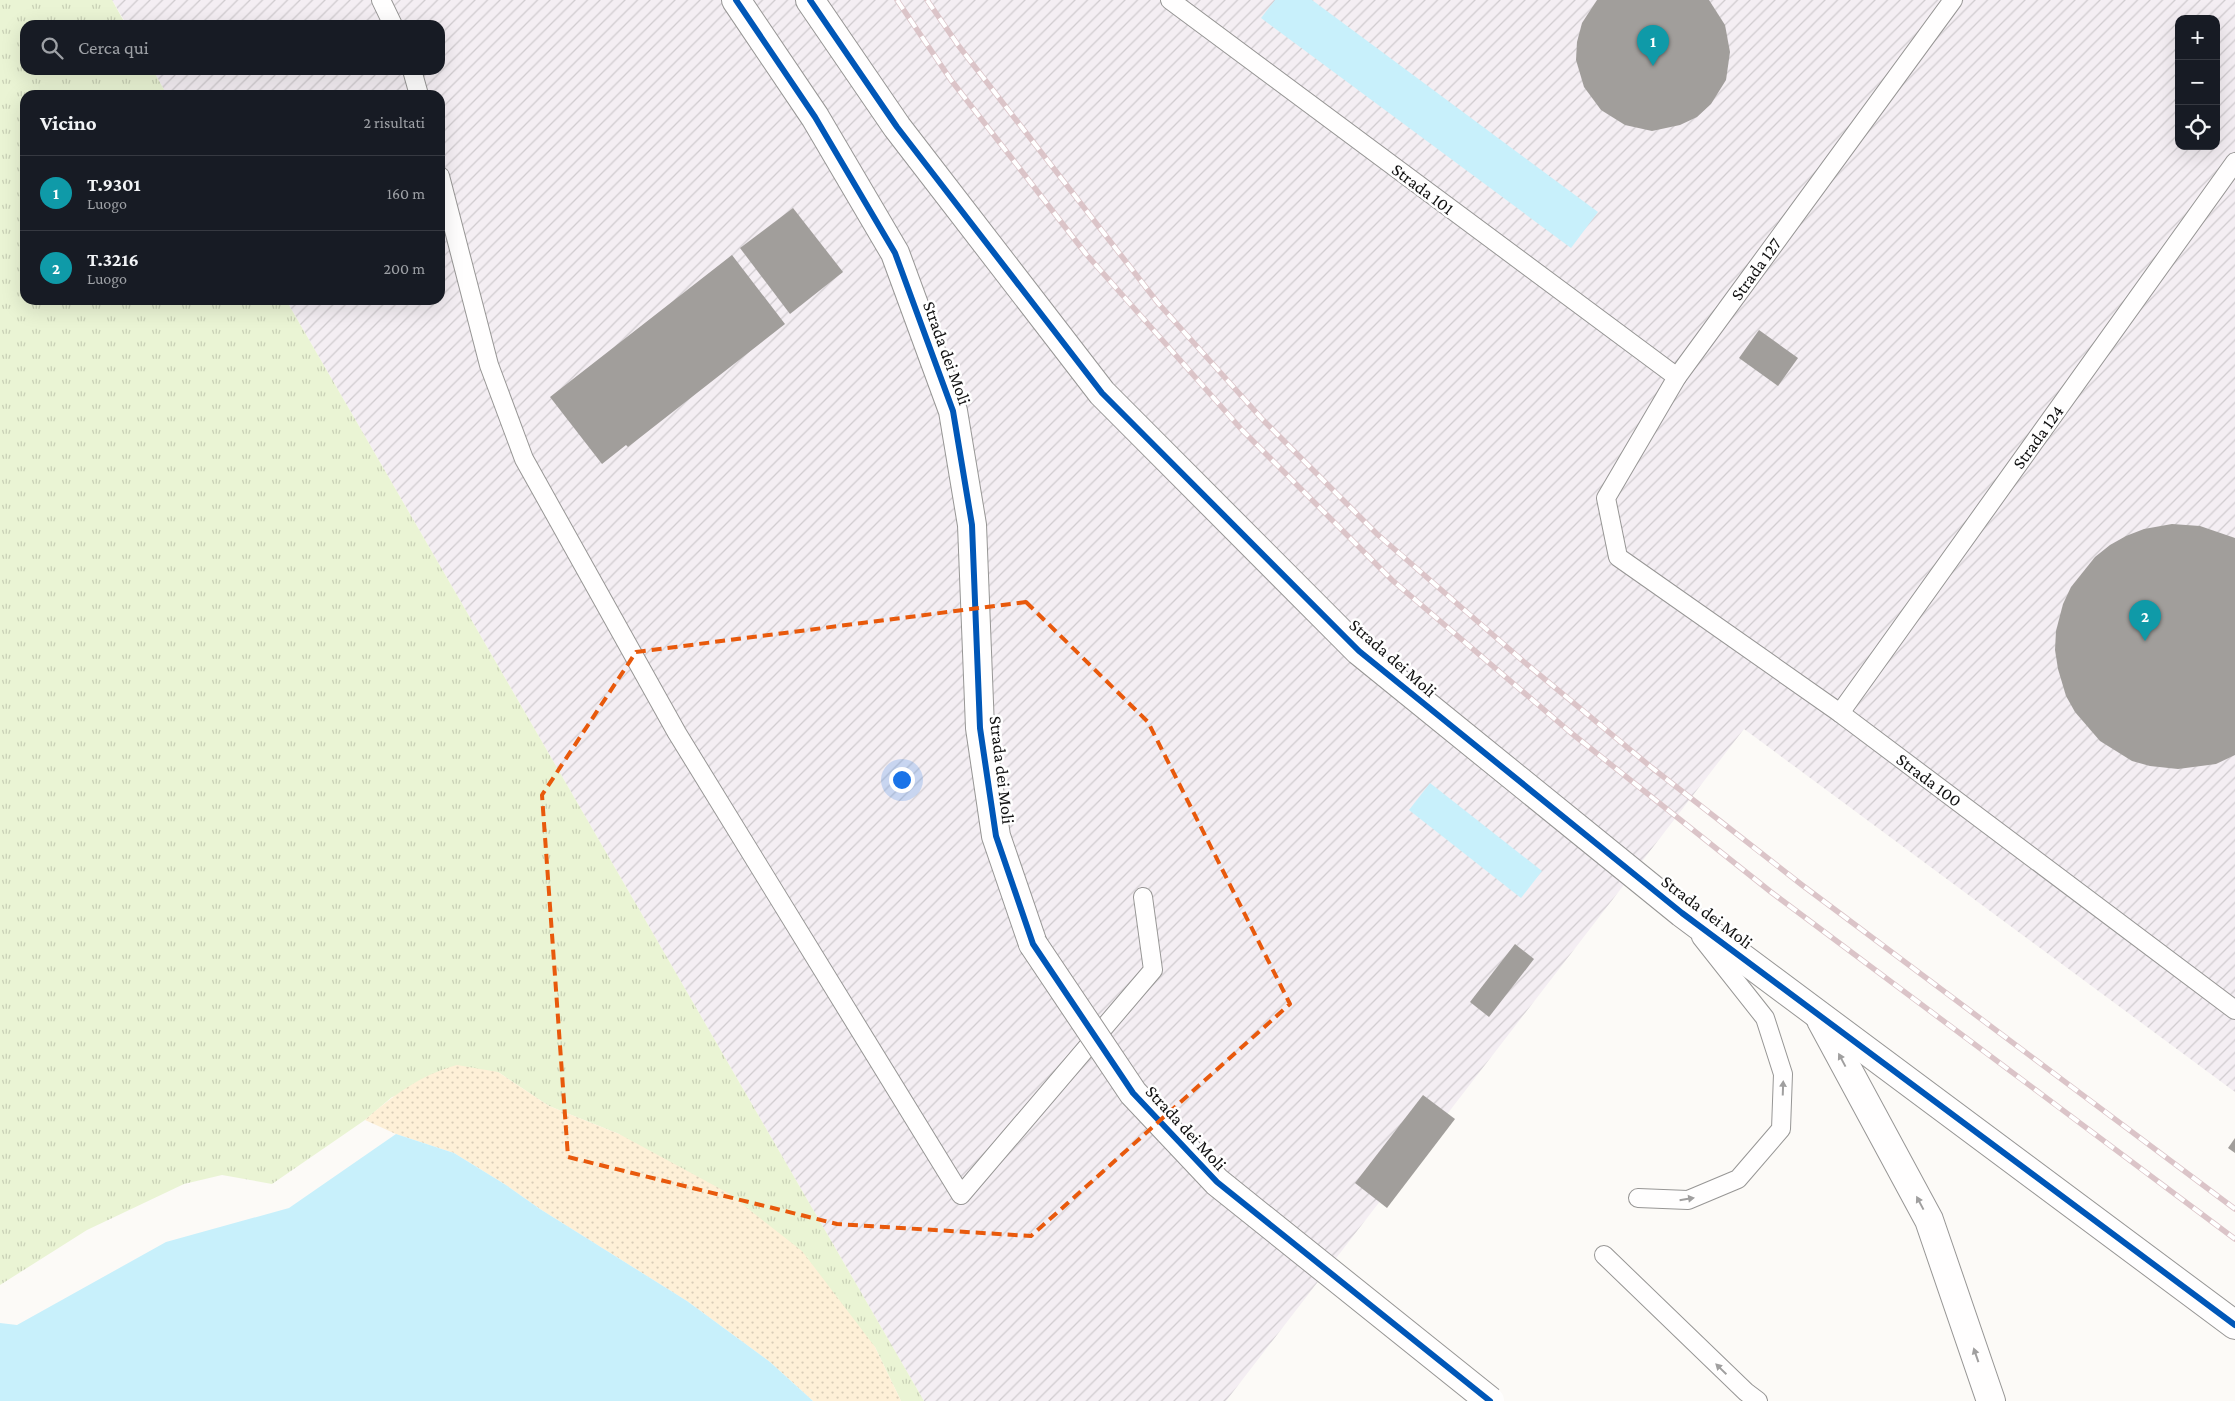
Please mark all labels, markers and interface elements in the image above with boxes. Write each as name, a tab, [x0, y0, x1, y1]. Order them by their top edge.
map controls	[2175, 15, 2220, 150]
button: +	[2175, 15, 2220, 60]
search box	[20, 20, 445, 75]
pin: 1	[1637, 25, 1669, 66]
icon: search	[38, 34, 66, 62]
text: Cerca qui	[78, 37, 149, 58]
button: −	[2175, 60, 2220, 105]
button: locate	[2175, 105, 2220, 150]
text: Vicino	[40, 111, 97, 135]
text: 2 risultati	[363, 114, 425, 131]
street label: Strada 101	[1388, 159, 1458, 219]
text: T.9301	[87, 174, 141, 195]
text: 1	[53, 185, 59, 202]
text: 160 m	[387, 185, 425, 202]
text: Luogo	[87, 195, 127, 212]
street label: Strada 127	[1727, 234, 1785, 304]
text: T.3216	[87, 249, 139, 270]
text: 2	[52, 260, 60, 277]
text: 200 m	[383, 260, 425, 277]
text: Luogo	[87, 270, 127, 287]
street label: Strada dei Moli	[919, 298, 975, 408]
street label: Strada 124	[2008, 401, 2068, 473]
pin: 2	[2129, 600, 2161, 641]
street label: Strada dei Moli	[1345, 615, 1441, 701]
street label: Strada dei Moli	[985, 715, 1019, 825]
street label: Strada 100	[1893, 749, 1965, 811]
your location	[889, 767, 915, 793]
street label: Strada dei Moli	[1658, 871, 1757, 953]
one-way arrow	[1838, 1052, 1846, 1067]
one-way arrow	[1779, 1080, 1787, 1096]
street label: Strada dei Moli	[1142, 1081, 1231, 1175]
one-way arrow	[1679, 1194, 1695, 1202]
one-way arrow	[1915, 1196, 1924, 1209]
one-way arrow	[1972, 1347, 1979, 1362]
one-way arrow	[1716, 1363, 1728, 1375]

